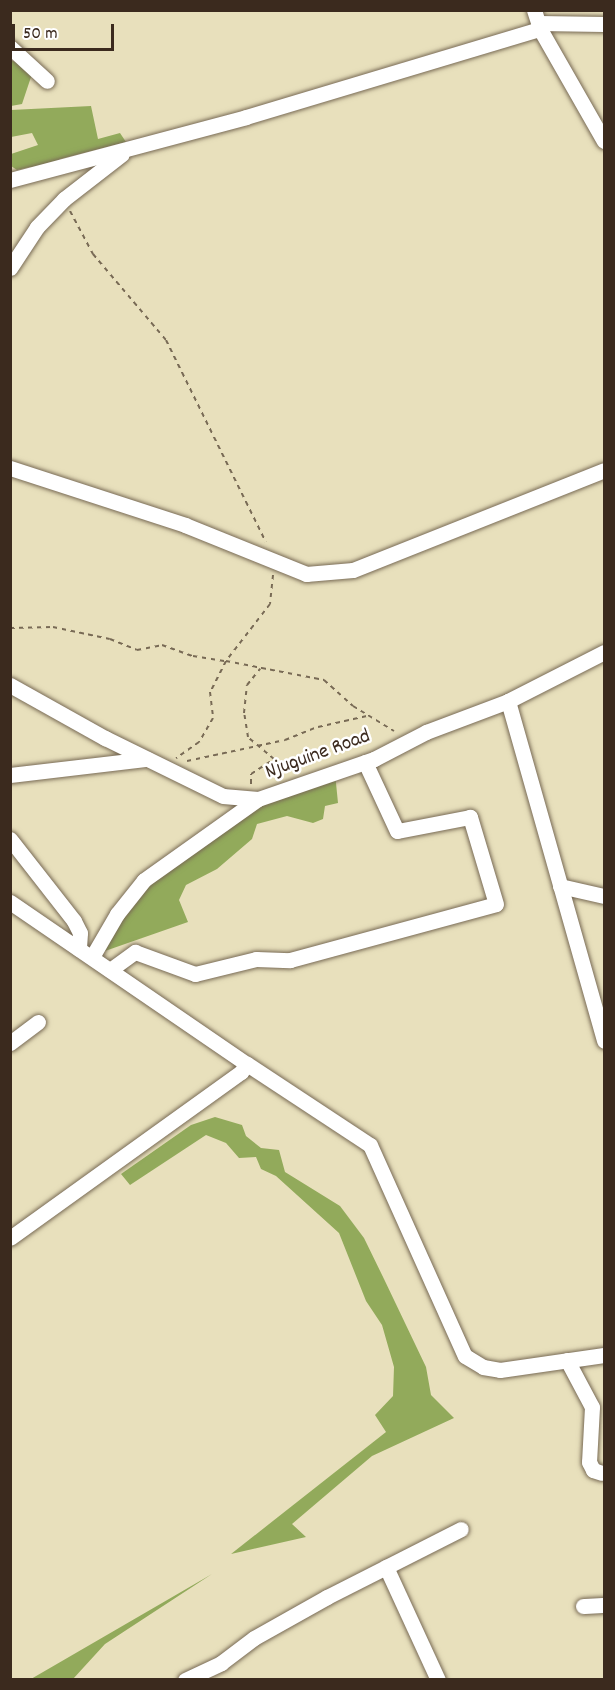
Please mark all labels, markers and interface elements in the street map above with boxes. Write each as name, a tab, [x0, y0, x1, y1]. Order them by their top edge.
scale bar	[15, 12, 117, 50]
text: 50 m	[23, 22, 58, 47]
street label: Njuguine Road	[262, 724, 374, 786]

